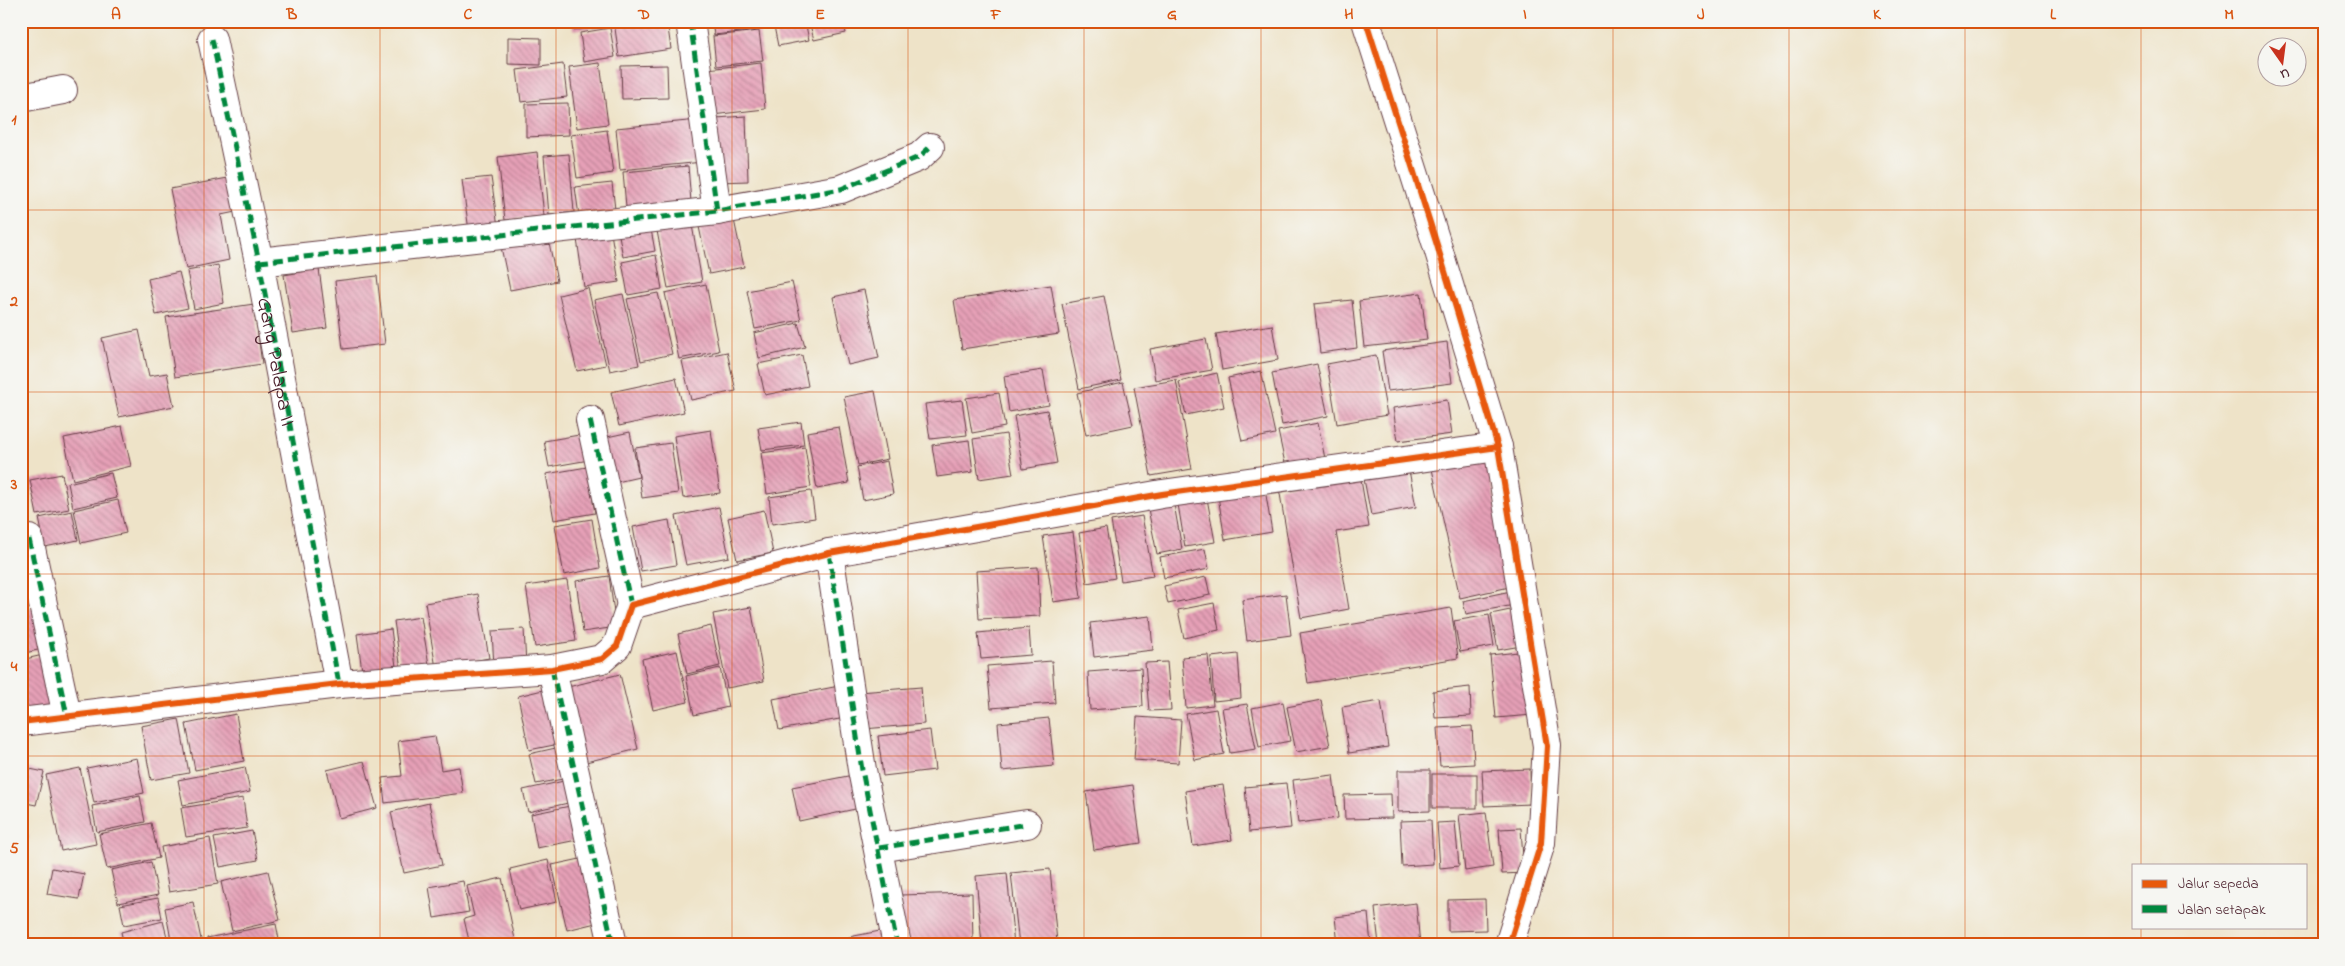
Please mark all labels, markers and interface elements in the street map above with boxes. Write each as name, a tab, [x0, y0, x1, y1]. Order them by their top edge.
text: A	[111, 3, 121, 27]
text: B	[286, 3, 298, 27]
text: C	[464, 3, 473, 27]
text: D	[637, 3, 650, 27]
text: E	[815, 3, 825, 27]
text: F	[990, 3, 1002, 27]
text: G	[1167, 3, 1177, 27]
text: H	[1344, 3, 1354, 27]
text: I	[1523, 3, 1527, 27]
text: J	[1697, 3, 1705, 27]
text: K	[1873, 3, 1882, 27]
text: L	[2050, 3, 2057, 27]
text: M	[2224, 3, 2234, 27]
north arrow	[2258, 38, 2308, 88]
text: U	[2278, 62, 2292, 84]
text: 1	[11, 108, 17, 132]
text: 2	[9, 290, 18, 314]
street label: Gang Palapa II	[247, 295, 303, 429]
text: 3	[10, 473, 18, 497]
text: 4	[10, 655, 18, 679]
text: 5	[9, 837, 19, 861]
legend	[2132, 864, 2308, 928]
text: Jalur sepeda	[2178, 873, 2259, 895]
text: Jalan setapak	[2178, 899, 2266, 921]

